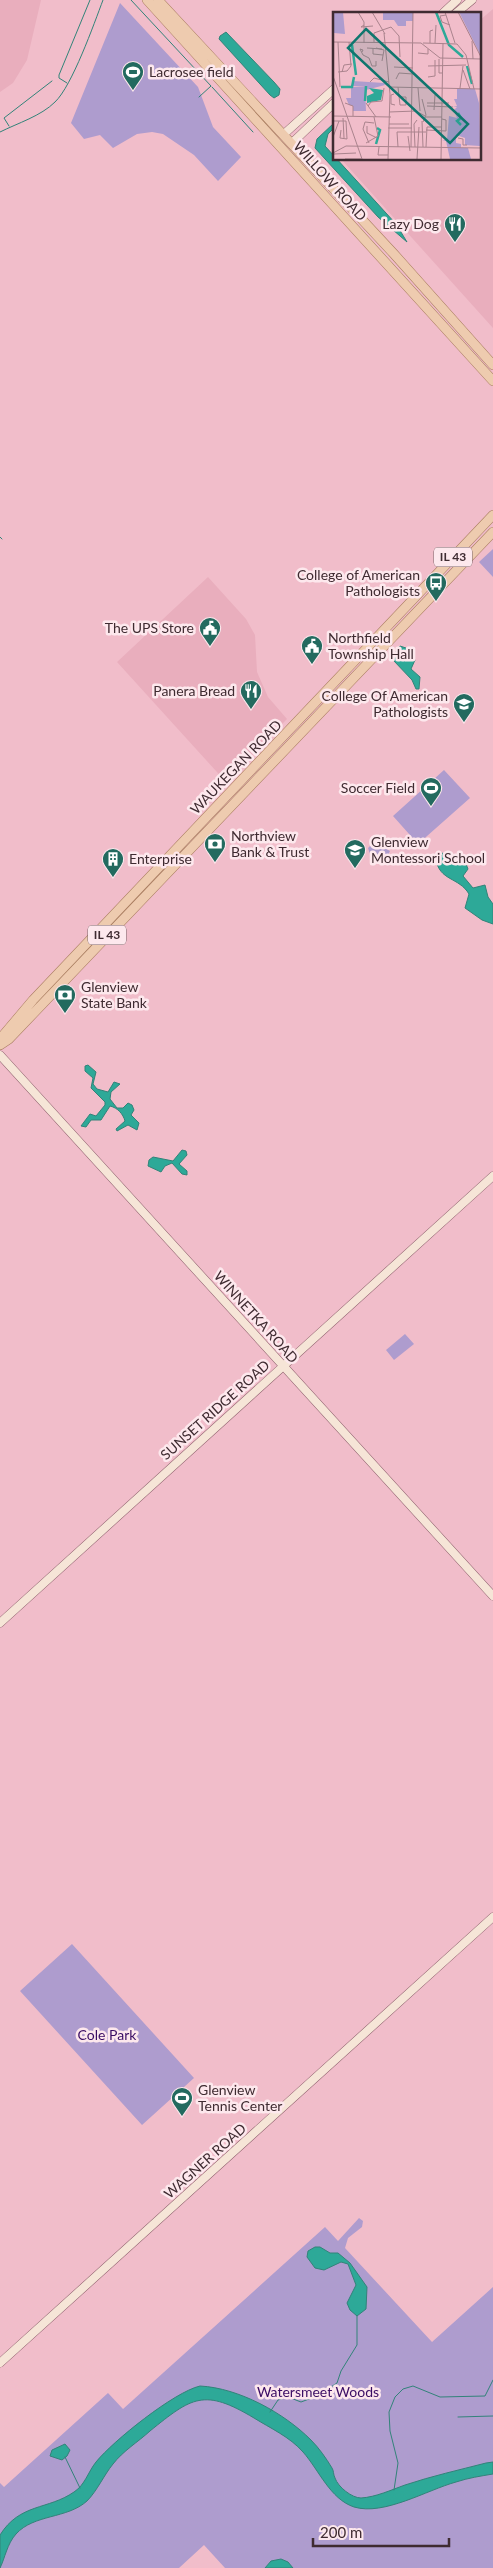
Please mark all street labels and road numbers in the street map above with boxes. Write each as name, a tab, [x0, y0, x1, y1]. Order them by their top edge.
street label: WILLOW ROAD	[290, 137, 370, 224]
road number: IL 43	[434, 548, 472, 566]
street label: WAUKEGAN ROAD	[186, 716, 285, 817]
road number: IL 43	[88, 926, 126, 944]
street label: WINNETKA ROAD	[211, 1267, 302, 1366]
street label: SUNSET RIDGE ROAD	[157, 1356, 273, 1463]
street label: WAGNER ROAD	[160, 2119, 249, 2202]

